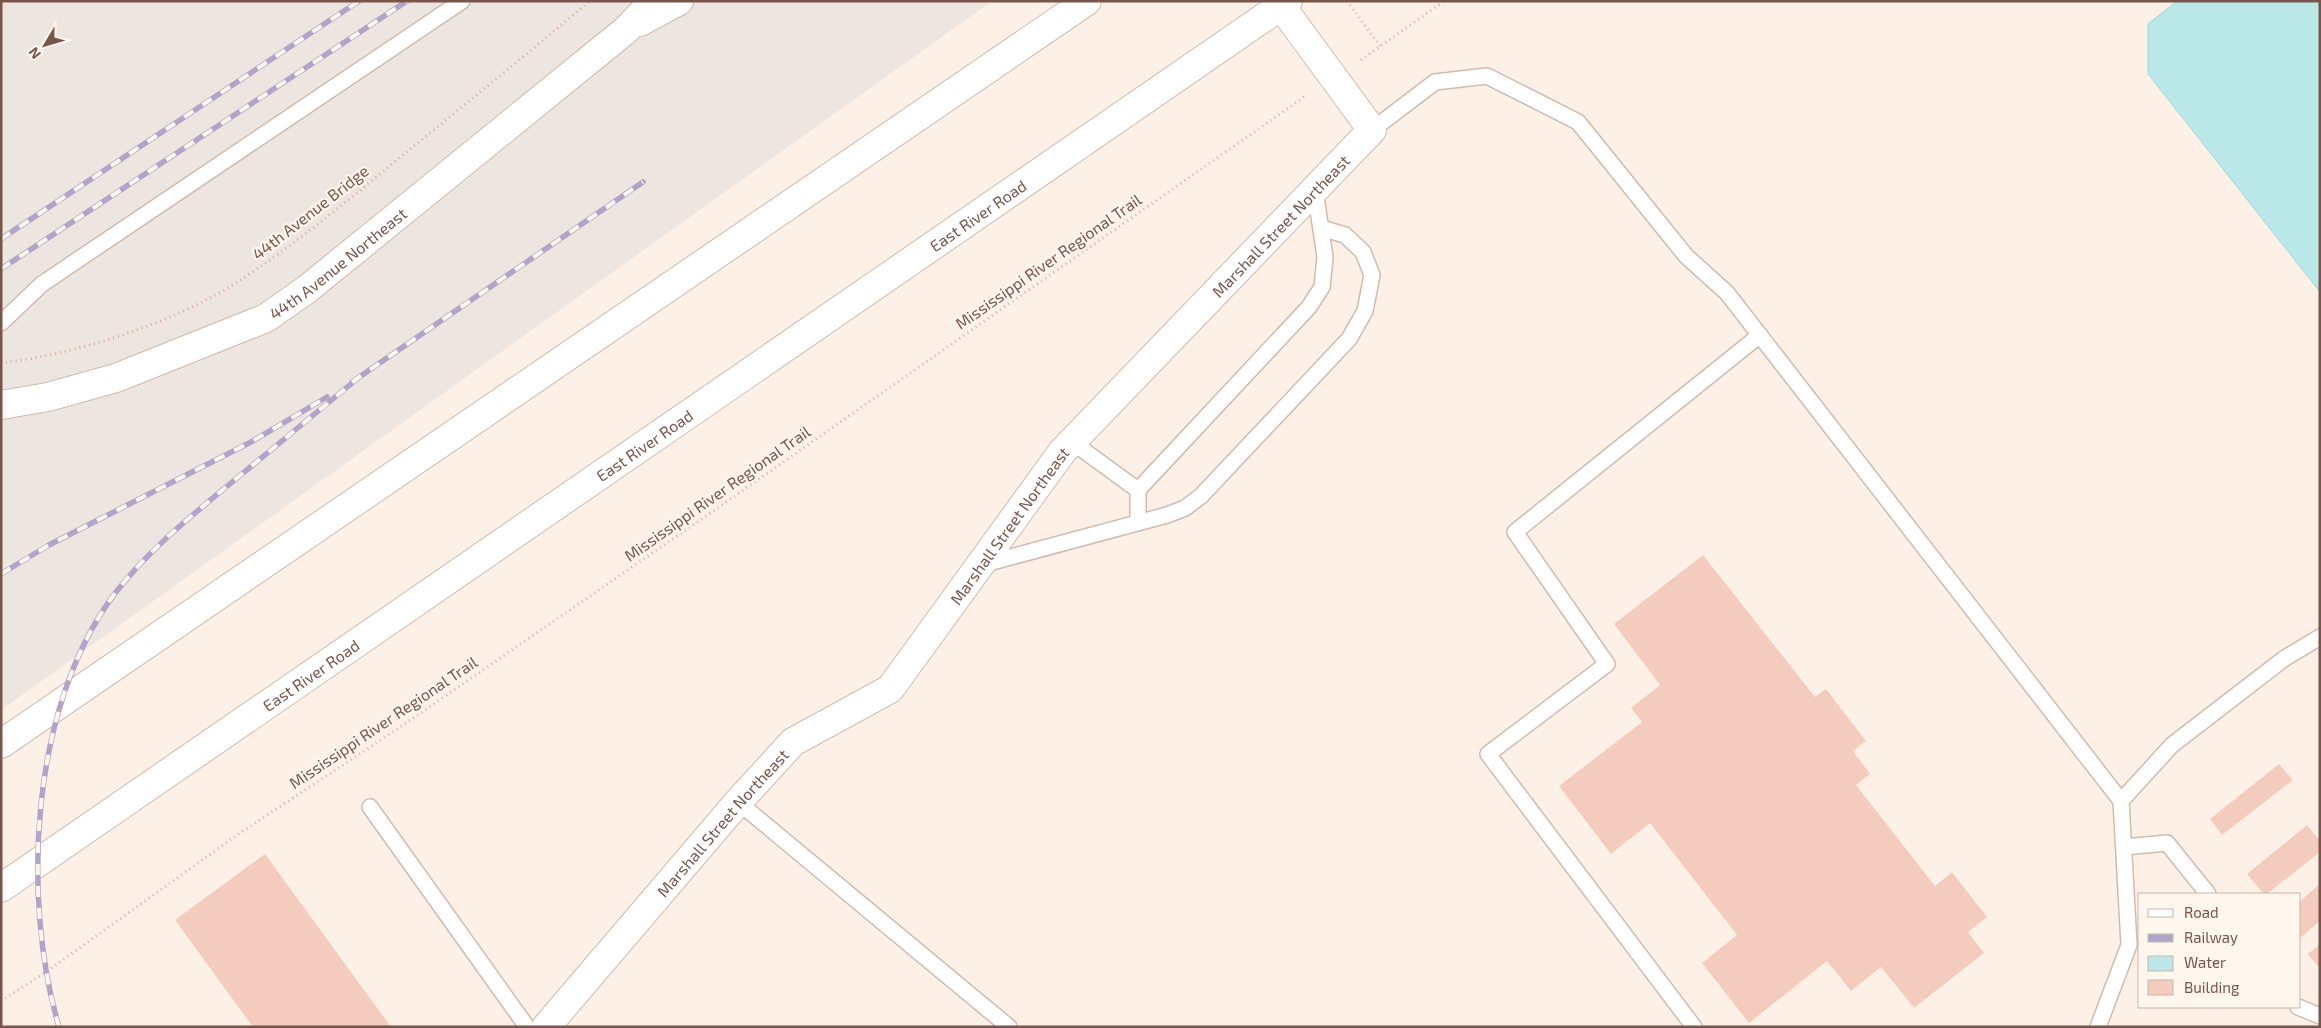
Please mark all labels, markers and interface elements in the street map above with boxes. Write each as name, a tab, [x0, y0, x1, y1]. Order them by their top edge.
north arrow	[20, 20, 70, 70]
text: N	[25, 44, 44, 63]
street label: Marshall Street Northeast	[1207, 150, 1353, 301]
street label: 44th Avenue Bridge	[248, 161, 372, 263]
street label: East River Road	[926, 175, 1029, 255]
street label: Mississippi River Regional Trail	[951, 189, 1145, 333]
street label: 44th Avenue Northeast	[265, 203, 410, 323]
street label: East River Road	[592, 405, 696, 485]
street label: Mississippi River Regional Trail	[620, 421, 814, 565]
street label: Marshall Street Northeast	[945, 442, 1072, 608]
street label: East River Road	[259, 635, 362, 715]
street label: Mississippi River Regional Trail	[285, 652, 481, 792]
street label: Marshall Street Northeast	[652, 745, 792, 900]
legend	[2138, 893, 2301, 1008]
text: Road	[2184, 903, 2219, 921]
text: Railway	[2184, 928, 2238, 946]
text: Water	[2184, 953, 2226, 971]
text: Building	[2184, 978, 2240, 996]

